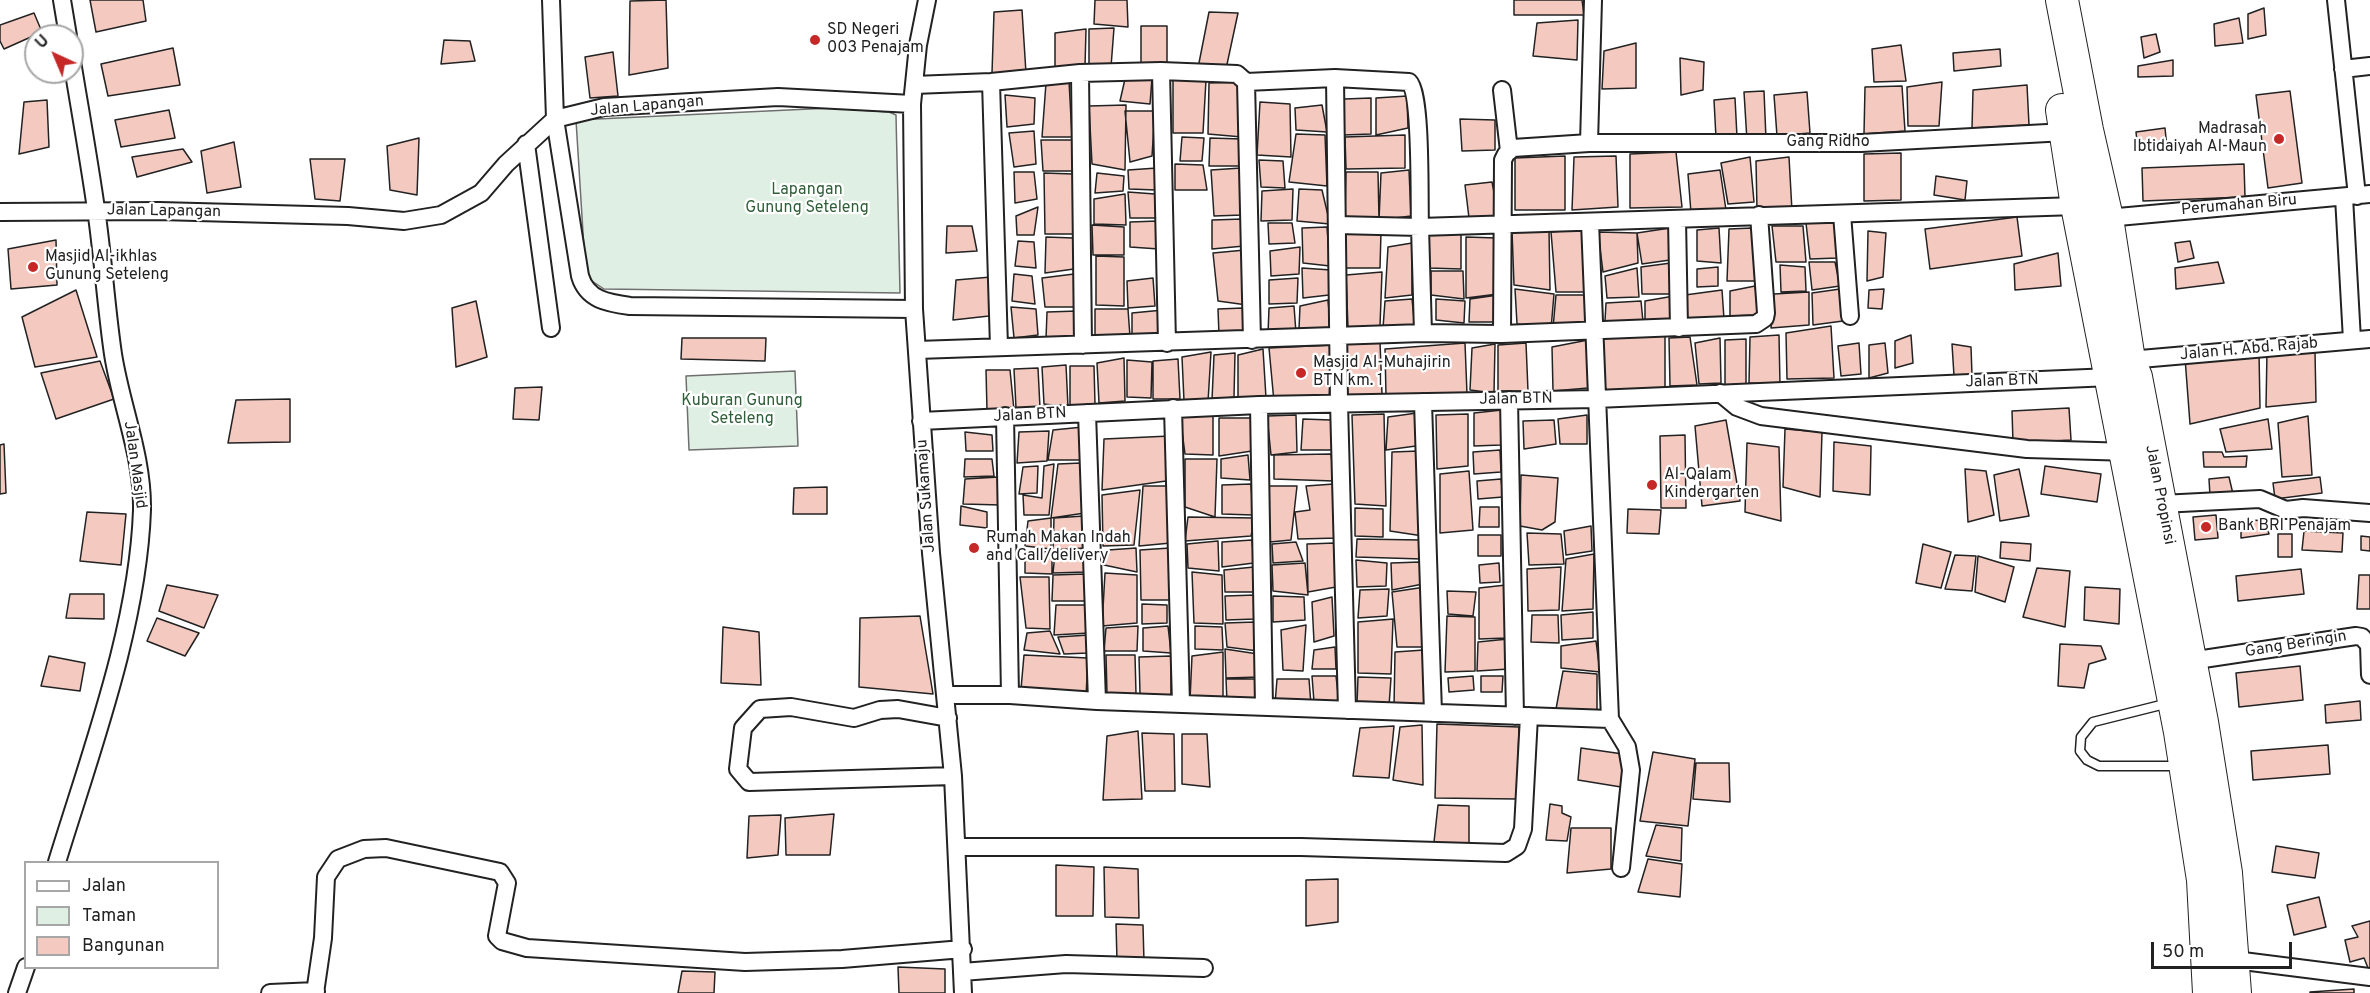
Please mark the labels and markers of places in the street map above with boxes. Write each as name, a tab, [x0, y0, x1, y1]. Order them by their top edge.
place label: SD Negeri 003 Penajam	[827, 21, 924, 59]
marker: SD Negeri 003 Penajam	[808, 33, 822, 47]
place label: Madrasah Ibtidaiyah Al-Maun	[2133, 120, 2267, 158]
marker: Madrasah Ibtidaiyah Al-Maun	[2272, 132, 2286, 146]
place label: Masjid Al-ikhlas Gunung Seteleng	[45, 248, 169, 286]
marker: Masjid Al-ikhlas Gunung Seteleng	[26, 260, 40, 274]
place label: Masjid Al-Muhajirin BTN km. 1	[1313, 354, 1451, 392]
marker: Masjid Al-Muhajirin BTN km. 1	[1294, 366, 1308, 380]
place label: Al-Qalam Kindergarten	[1664, 466, 1759, 504]
marker: Al-Qalam Kindergarten	[1645, 478, 1659, 492]
place label: Bank BRI Penajam	[2218, 517, 2351, 537]
marker: Bank BRI Penajam	[2199, 520, 2213, 534]
place label: Rumah Makan Indah and Call/delivery	[986, 529, 1131, 567]
marker: Rumah Makan Indah and Call/delivery	[967, 541, 981, 555]

